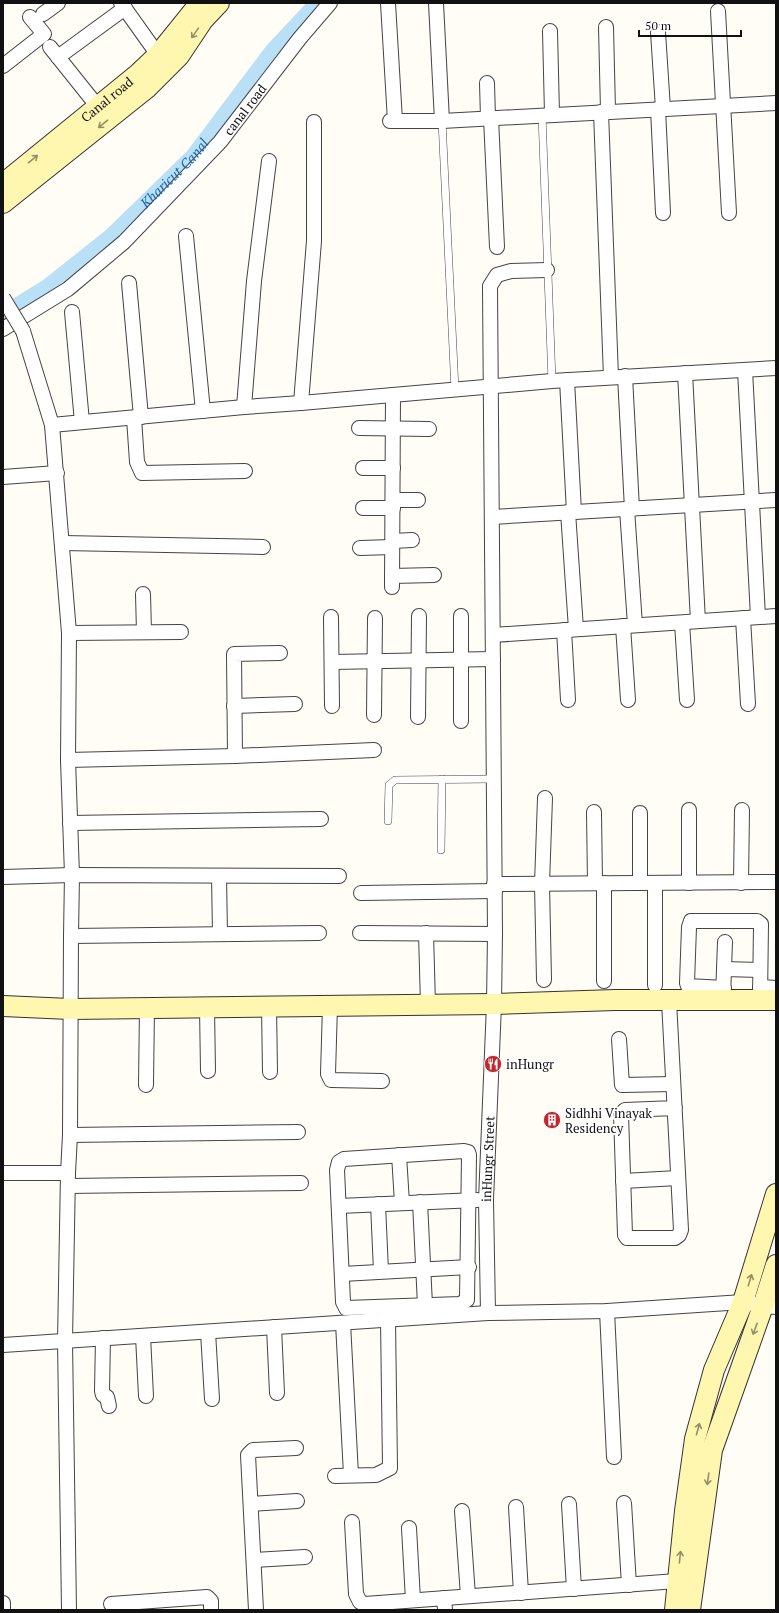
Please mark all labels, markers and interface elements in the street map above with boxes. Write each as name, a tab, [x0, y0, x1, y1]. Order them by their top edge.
scale bar	[639, 12, 741, 38]
text: 50 m	[645, 18, 672, 33]
one-way arrow	[191, 27, 199, 38]
street label: Canal road	[77, 73, 137, 126]
street label: canal road	[220, 80, 270, 139]
one-way arrow	[97, 119, 108, 128]
water label: Kharicut Canal	[135, 134, 212, 212]
one-way arrow	[28, 155, 39, 163]
restaurant icon: inHungr	[483, 1054, 503, 1074]
place label: inHungr	[506, 1055, 554, 1073]
place label: Sidhhi Vinayak Residency	[565, 1104, 652, 1137]
building icon: Sidhhi Vinayak Residency	[542, 1110, 562, 1130]
street label: inHungr Street	[477, 1116, 498, 1202]
one-way arrow	[747, 1274, 754, 1287]
one-way arrow	[751, 1322, 758, 1335]
one-way arrow	[695, 1422, 702, 1435]
one-way arrow	[704, 1472, 712, 1485]
one-way arrow	[676, 1551, 683, 1564]

